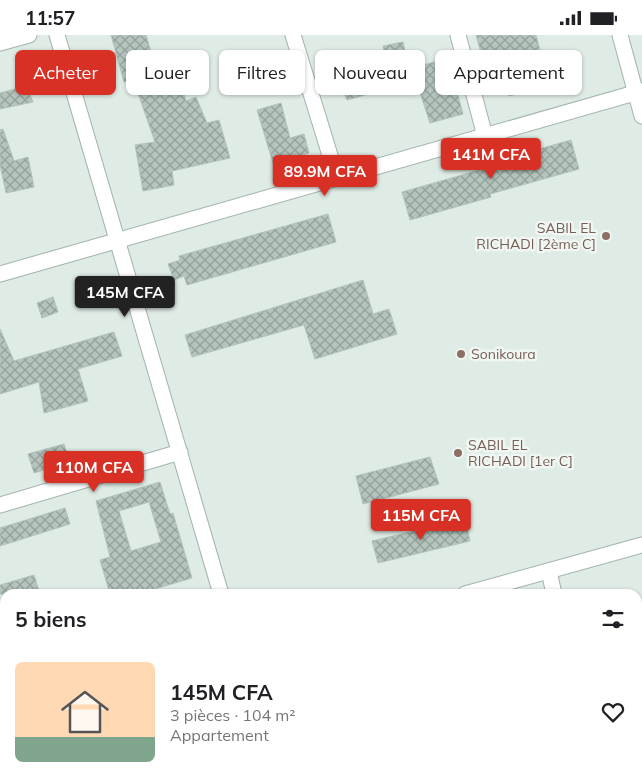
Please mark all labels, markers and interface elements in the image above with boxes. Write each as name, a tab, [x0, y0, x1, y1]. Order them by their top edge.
text: 11:57	[25, 6, 75, 30]
chip: Acheter	[15, 50, 116, 95]
chip: Louer	[126, 50, 209, 95]
chip: Filtres	[219, 50, 305, 95]
chip: Nouveau	[315, 50, 425, 95]
chip: Appartement	[435, 50, 582, 95]
pin: 141M CFA	[439, 137, 543, 180]
text: 141M CFA	[452, 144, 530, 164]
pin: 89.9M CFA	[268, 155, 382, 197]
text: 89.9M CFA	[284, 161, 366, 181]
place label: SABIL EL RICHADI [2ème C]	[476, 219, 596, 253]
marker: SABIL EL RICHADI [2ème C]	[600, 230, 612, 242]
pin: 145M CFA	[73, 275, 177, 318]
text: 145M CFA	[86, 282, 164, 302]
place label: Sonikoura	[471, 345, 536, 363]
marker: Sonikoura	[455, 348, 467, 360]
place label: SABIL EL RICHADI [1er C]	[468, 436, 573, 470]
marker: SABIL EL RICHADI [1er C]	[452, 447, 464, 459]
pin: 110M CFA	[42, 451, 146, 493]
text: 110M CFA	[55, 457, 133, 477]
pin: 115M CFA	[369, 499, 473, 541]
text: 115M CFA	[382, 505, 460, 525]
icon: filters	[599, 605, 627, 633]
text: 5 biens	[15, 606, 87, 632]
text: 145M CFA	[170, 679, 273, 705]
icon: home	[55, 682, 115, 742]
icon: heart	[599, 698, 627, 726]
text: 3 pièces · 104 m²	[170, 705, 295, 725]
text: Appartement	[170, 725, 269, 745]

